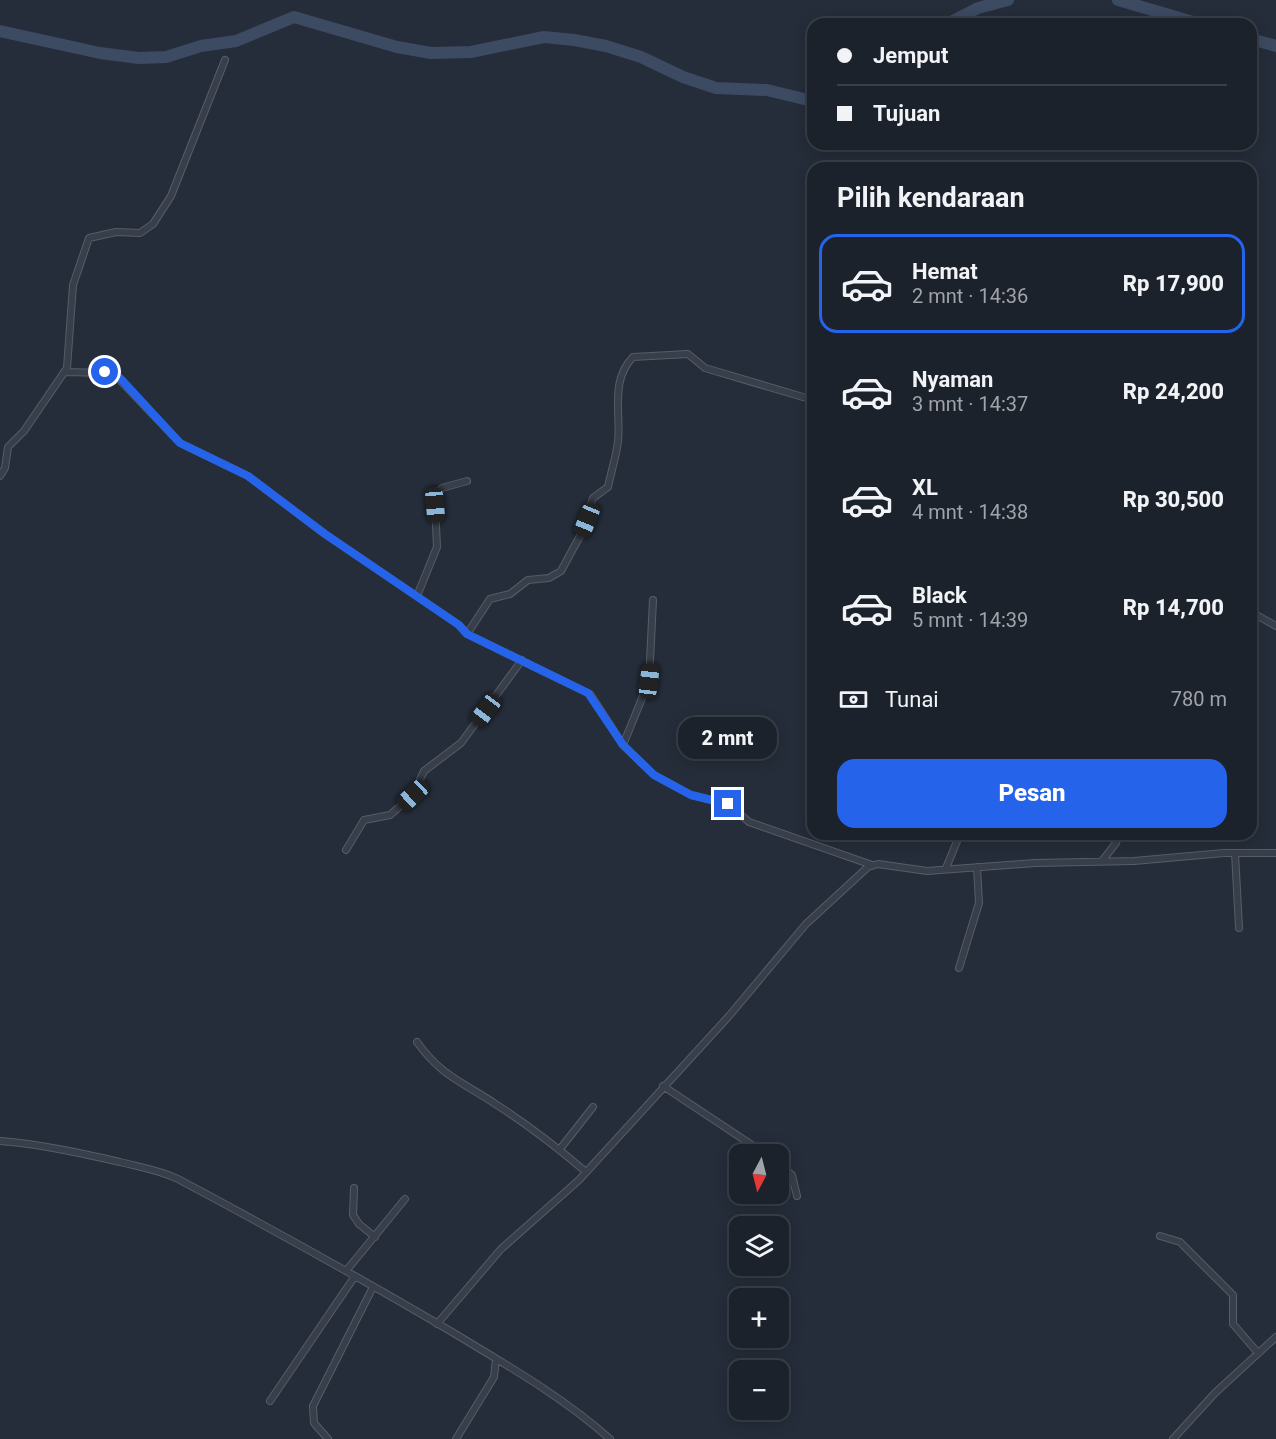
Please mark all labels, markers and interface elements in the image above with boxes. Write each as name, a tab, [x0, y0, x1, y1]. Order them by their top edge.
text: Jemput	[873, 43, 948, 68]
text: Tujuan	[873, 101, 940, 126]
text: Pilih kendaraan	[837, 182, 1025, 214]
icon: car	[840, 257, 894, 311]
text: Hemat	[912, 259, 978, 284]
text: Rp 17,900	[1123, 271, 1224, 296]
text: 2 mnt · 14:36	[912, 284, 1028, 308]
route start	[91, 358, 118, 385]
icon: car	[840, 365, 894, 419]
text: Nyaman	[912, 367, 993, 392]
text: Rp 24,200	[1123, 379, 1224, 404]
text: 3 mnt · 14:37	[912, 392, 1028, 416]
icon: car	[840, 473, 894, 527]
text: XL	[912, 475, 938, 500]
car	[424, 486, 446, 524]
text: Rp 30,500	[1123, 487, 1224, 512]
car	[572, 500, 602, 540]
text: 4 mnt · 14:38	[912, 500, 1028, 524]
icon: car	[840, 581, 894, 635]
text: Black	[912, 583, 967, 608]
text: Rp 14,700	[1123, 595, 1224, 620]
text: 5 mnt · 14:39	[912, 608, 1028, 632]
car	[638, 662, 660, 700]
icon: cash	[837, 683, 870, 716]
text: Tunai	[885, 687, 939, 712]
text: 780 m	[1171, 687, 1227, 711]
car	[468, 690, 504, 730]
callout: 2 mnt	[678, 717, 777, 759]
text: 2 mnt	[702, 726, 753, 750]
button: Pesan	[837, 759, 1227, 828]
car	[394, 776, 432, 814]
route end	[714, 790, 741, 817]
north arrow	[729, 1144, 789, 1204]
map controls	[729, 1144, 789, 1420]
button: layers	[729, 1216, 789, 1276]
button: +	[729, 1288, 789, 1348]
button: −	[729, 1360, 789, 1420]

